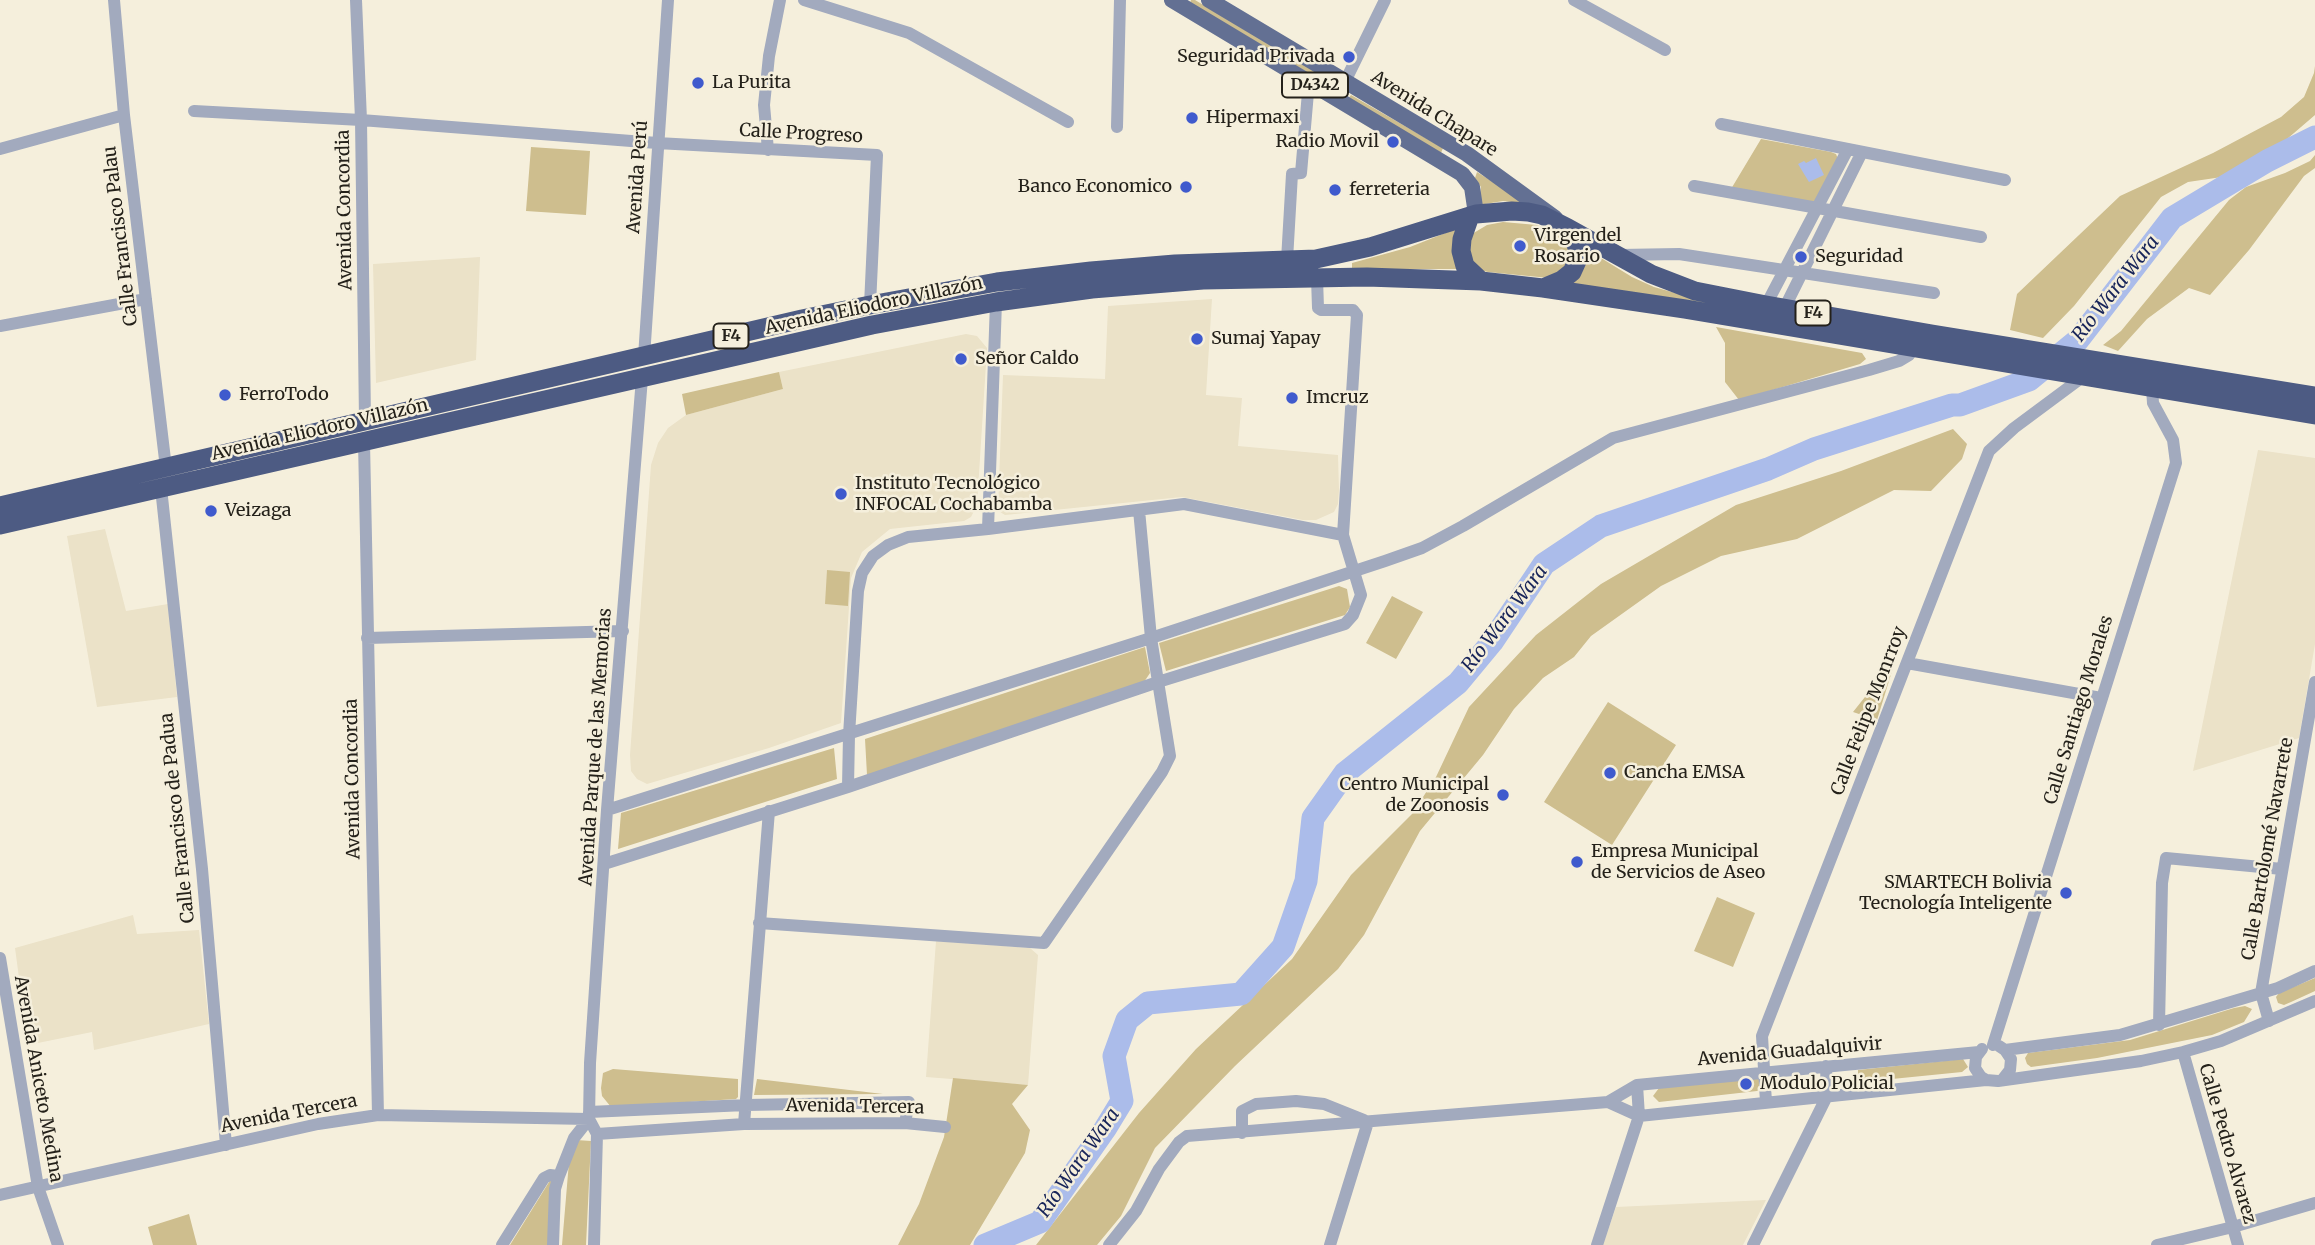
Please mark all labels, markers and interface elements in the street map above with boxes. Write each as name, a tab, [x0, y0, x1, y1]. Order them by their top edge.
place label: Seguridad Privada	[1177, 46, 1335, 68]
marker: Seguridad Privada	[1341, 49, 1357, 65]
street label: Avenida Chapare	[1367, 67, 1501, 161]
place label: La Purita	[712, 72, 791, 94]
road number: D4342	[1282, 72, 1348, 97]
marker: La Purita	[690, 75, 706, 91]
place label: Hipermaxi	[1206, 107, 1299, 129]
marker: Hipermaxi	[1184, 110, 1200, 126]
street label: Avenida Perú	[623, 120, 653, 234]
street label: Calle Progreso	[739, 120, 863, 148]
street label: Avenida Concordia	[333, 129, 357, 291]
place label: Radio Movil	[1276, 131, 1379, 153]
marker: Radio Movil	[1385, 134, 1401, 150]
street label: Calle Francisco Palau	[99, 145, 143, 327]
place label: Banco Economico	[1018, 176, 1172, 198]
marker: Banco Economico	[1178, 179, 1194, 195]
place label: ferreteria	[1349, 179, 1430, 201]
marker: ferreteria	[1327, 182, 1343, 198]
place label: Virgen del Rosario	[1534, 225, 1622, 268]
water label: Río Wara Wara	[2068, 232, 2164, 346]
marker: Virgen del Rosario	[1512, 238, 1528, 254]
place label: Seguridad	[1815, 246, 1903, 268]
marker: Seguridad	[1793, 249, 1809, 265]
street label: Avenida Eliodoro Villazón	[763, 272, 985, 340]
road number: F4	[1796, 300, 1830, 326]
road number: F4	[714, 324, 748, 348]
place label: Sumaj Yapay	[1211, 328, 1321, 350]
marker: Sumaj Yapay	[1189, 331, 1205, 347]
place label: Señor Caldo	[975, 348, 1079, 370]
marker: Señor Caldo	[953, 351, 969, 367]
place label: FerroTodo	[239, 384, 329, 406]
marker: FerroTodo	[217, 387, 233, 403]
place label: Imcruz	[1306, 387, 1368, 409]
marker: Imcruz	[1284, 390, 1300, 406]
street label: Avenida Eliodoro Villazón	[209, 395, 431, 465]
place label: Instituto Tecnológico INFOCAL Cochabamba	[855, 473, 1052, 516]
marker: Instituto Tecnológico INFOCAL Cochabamba	[833, 486, 849, 502]
place label: Veizaga	[225, 500, 291, 522]
marker: Veizaga	[203, 503, 219, 519]
water label: Río Wara Wara	[1457, 561, 1553, 677]
street label: Avenida Parque de las Memorias	[576, 607, 616, 887]
street label: Calle Santiago Morales	[2040, 613, 2118, 807]
street label: Calle Felipe Monrroy	[1827, 624, 1911, 798]
street label: Avenida Concordia	[341, 698, 365, 860]
street label: Calle Francisco de Padua	[156, 712, 200, 924]
street label: Calle Bartolomé Navarrete	[2238, 736, 2298, 962]
place label: Cancha EMSA	[1624, 762, 1745, 784]
marker: Cancha EMSA	[1602, 765, 1618, 781]
place label: Centro Municipal de Zoonosis	[1339, 774, 1489, 816]
marker: Centro Municipal de Zoonosis	[1495, 787, 1511, 803]
place label: Empresa Municipal de Servicios de Aseo	[1591, 841, 1765, 884]
marker: Empresa Municipal de Servicios de Aseo	[1569, 854, 1585, 870]
place label: SMARTECH Bolivia Tecnología Inteligente	[1859, 872, 2052, 914]
marker: SMARTECH Bolivia Tecnología Inteligente	[2058, 885, 2074, 901]
street label: Avenida Aniceto Medina	[9, 974, 67, 1184]
street label: Avenida Guadalquivir	[1697, 1033, 1883, 1071]
street label: Calle Pedro Alvarez	[2194, 1061, 2260, 1227]
place label: Modulo Policial	[1760, 1073, 1894, 1095]
marker: Modulo Policial	[1738, 1076, 1754, 1092]
street label: Avenida Tercera	[219, 1090, 359, 1138]
street label: Avenida Tercera	[786, 1095, 924, 1119]
water label: Río Wara Wara	[1033, 1104, 1125, 1222]

